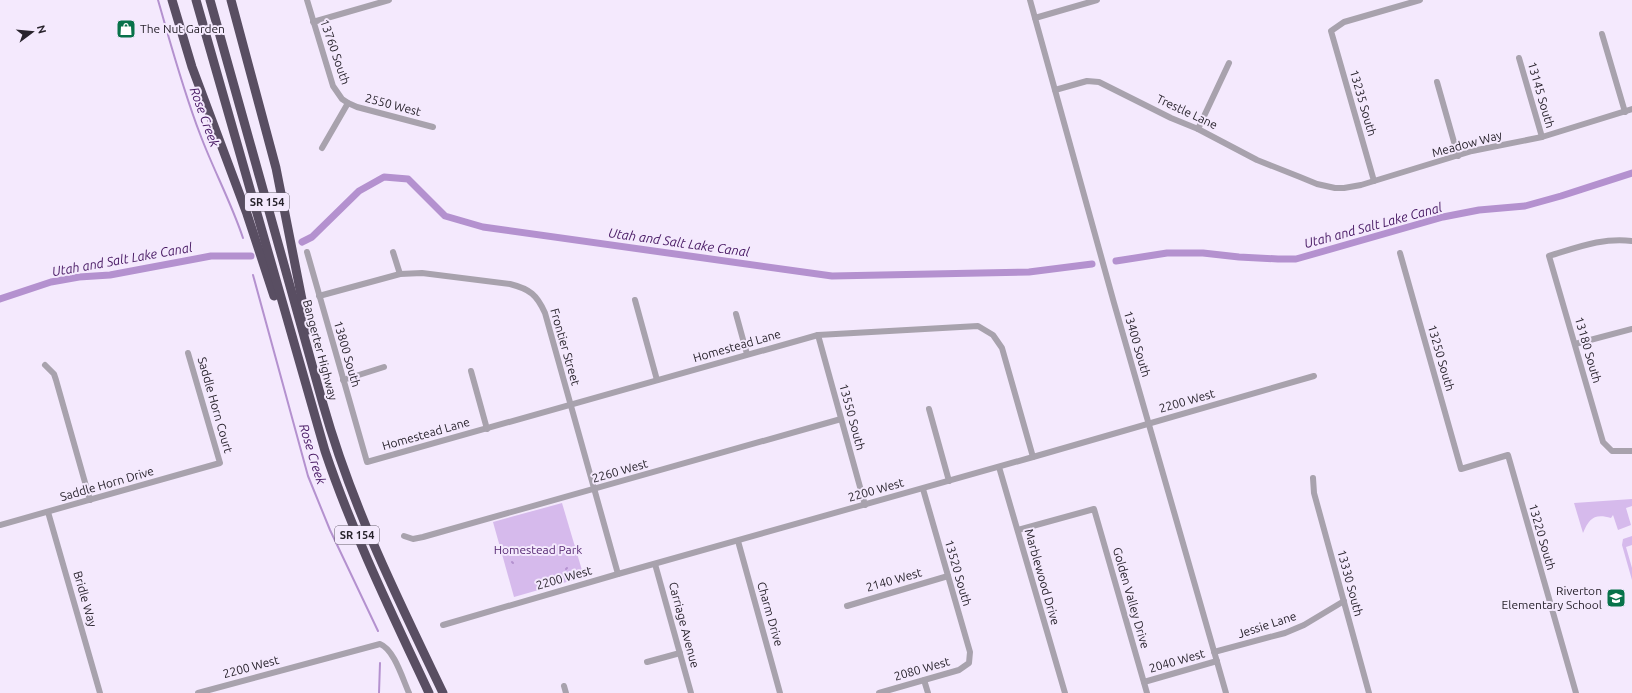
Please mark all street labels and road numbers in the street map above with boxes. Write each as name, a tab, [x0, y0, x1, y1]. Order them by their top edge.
street label: 13760 South	[318, 17, 353, 86]
street label: 13145 South	[1526, 60, 1557, 129]
street label: 13235 South	[1348, 68, 1379, 137]
street label: 2550 West	[364, 91, 423, 118]
street label: Trestle Lane	[1155, 92, 1220, 131]
street label: Meadow Way	[1430, 128, 1504, 159]
road number: SR 154	[245, 193, 289, 211]
street label: Bangerter Highway	[301, 298, 340, 402]
street label: Frontier Street	[548, 307, 583, 387]
street label: 13400 South	[1122, 309, 1153, 378]
street label: 13180 South	[1573, 315, 1604, 384]
street label: 13800 South	[332, 319, 363, 388]
street label: 13250 South	[1426, 323, 1457, 392]
street label: Homestead Lane	[692, 327, 782, 364]
street label: Saddle Horn Court	[196, 355, 235, 455]
street label: 13550 South	[837, 382, 868, 452]
street label: 2200 West	[1158, 386, 1216, 415]
street label: Homestead Lane	[381, 415, 471, 452]
street label: 2260 West	[591, 456, 649, 485]
street label: Saddle Horn Drive	[58, 464, 155, 503]
street label: 2200 West	[847, 475, 905, 504]
street label: 13220 South	[1527, 502, 1558, 571]
road number: SR 154	[335, 526, 379, 544]
street label: Marblewood Drive	[1023, 527, 1062, 626]
street label: 13520 South	[943, 538, 974, 607]
street label: Golden Valley Drive	[1111, 546, 1152, 650]
street label: 13330 South	[1335, 548, 1366, 618]
street label: 2200 West	[535, 563, 593, 592]
street label: 2140 West	[865, 565, 923, 594]
street label: Bridle Way	[71, 569, 100, 628]
street label: Carriage Avenue	[667, 580, 702, 669]
street label: Charm Drive	[755, 580, 786, 648]
street label: Jessie Lane	[1236, 609, 1298, 640]
street label: 2040 West	[1148, 646, 1206, 675]
street label: 2200 West	[222, 653, 280, 680]
street label: 2080 West	[893, 654, 951, 683]

